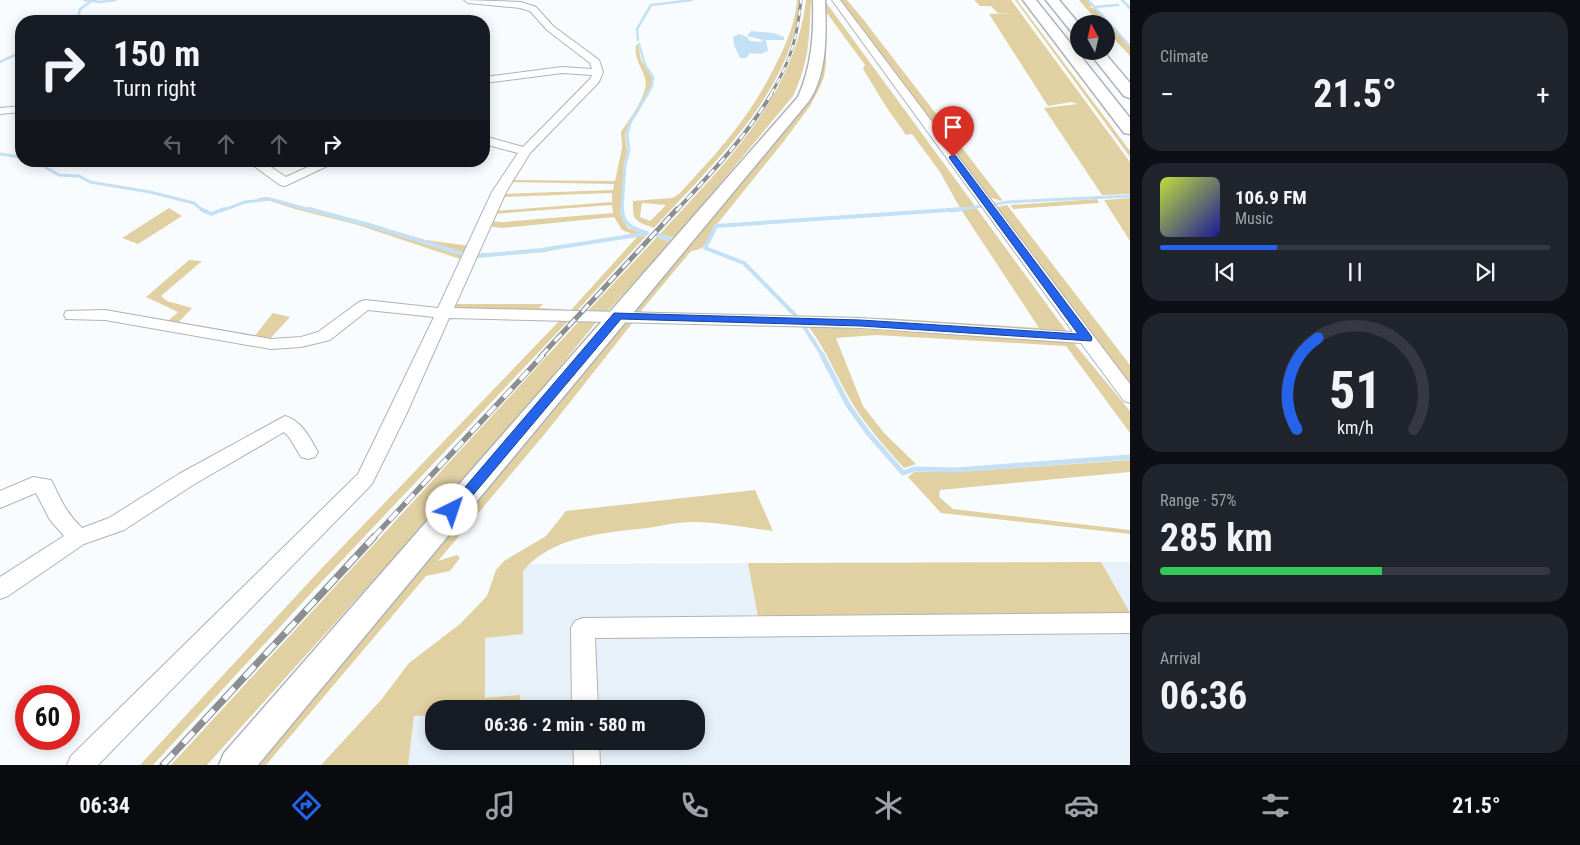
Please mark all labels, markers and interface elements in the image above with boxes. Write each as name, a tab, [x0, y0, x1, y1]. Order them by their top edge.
north arrow	[1070, 15, 1115, 60]
map controls	[1070, 15, 1115, 60]
text: 150 m	[113, 34, 200, 75]
icon: right	[30, 35, 95, 100]
text: Climate	[1160, 47, 1208, 66]
text: 21.5°	[1313, 72, 1397, 116]
text: Turn right	[113, 76, 196, 101]
text: −	[1160, 78, 1174, 111]
text: +	[1536, 78, 1550, 111]
pin	[932, 106, 974, 157]
icon: arrive	[939, 113, 967, 141]
icon: left	[159, 130, 187, 158]
icon: ahead	[212, 130, 240, 158]
icon: ahead	[265, 130, 293, 158]
icon: right	[318, 130, 346, 158]
text: 106.9 FM	[1235, 186, 1307, 209]
text: Music	[1235, 209, 1273, 228]
icon: previous	[1211, 258, 1239, 286]
icon: pause	[1341, 258, 1369, 286]
icon: next	[1471, 258, 1499, 286]
text: 51	[1329, 360, 1381, 421]
text: km/h	[1337, 417, 1373, 438]
position arrow	[425, 483, 477, 535]
text: Range · 57%	[1160, 491, 1236, 510]
text: 285 km	[1160, 516, 1273, 560]
text: Arrival	[1160, 649, 1201, 668]
text: 06:36	[1160, 674, 1247, 718]
speed limit sign: 60	[15, 685, 80, 750]
text: 06:36 · 2 min · 580 m	[484, 713, 646, 736]
icon: directions	[289, 788, 324, 823]
icon: music	[483, 788, 518, 823]
icon: phone	[677, 788, 712, 823]
icon: climate	[871, 788, 906, 823]
icon: car	[1064, 788, 1099, 823]
icon: filters	[1258, 788, 1293, 823]
text: 06:34	[79, 793, 130, 818]
text: 21.5°	[1452, 793, 1500, 818]

